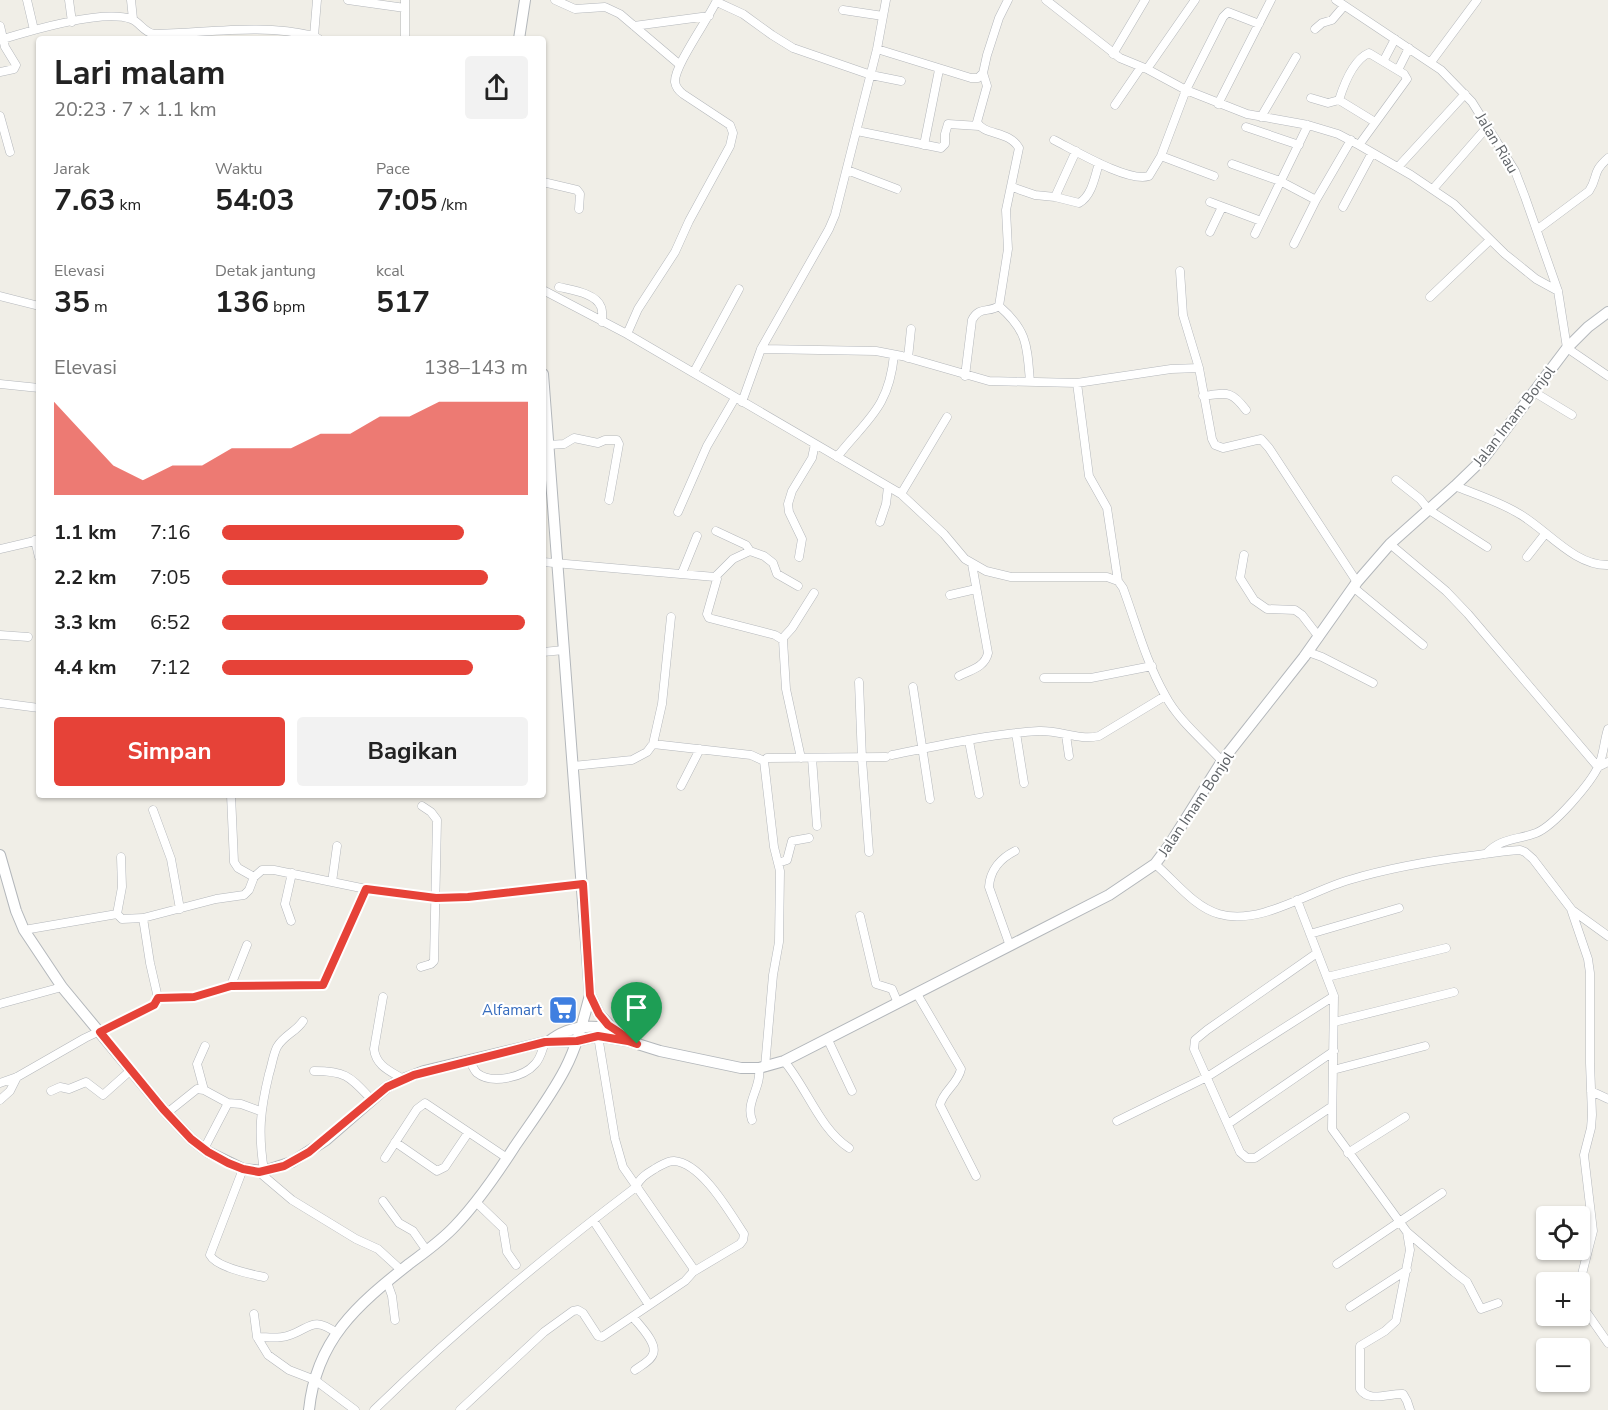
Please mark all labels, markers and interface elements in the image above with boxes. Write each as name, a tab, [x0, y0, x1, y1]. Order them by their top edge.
text: Lari malam	[54, 51, 225, 96]
button: share	[465, 56, 528, 119]
text: 20:23 · 7 × 1.1 km	[54, 96, 217, 123]
street label: Jalan Riau	[1471, 108, 1523, 177]
text: Jarak	[54, 158, 90, 180]
text: Waktu	[215, 158, 263, 180]
text: Pace	[376, 158, 410, 180]
text: 7.63	[54, 180, 115, 221]
text: 54:03	[215, 180, 294, 221]
text: 7:05	[376, 180, 437, 221]
text: km	[115, 194, 141, 216]
text: /km	[437, 194, 468, 216]
text: Elevasi	[54, 260, 104, 282]
text: Detak jantung	[215, 260, 316, 282]
text: kcal	[376, 260, 404, 282]
text: 35	[54, 282, 90, 323]
text: 136	[215, 282, 269, 323]
text: 517	[376, 282, 430, 323]
text: m	[90, 296, 108, 318]
text: bpm	[269, 296, 305, 318]
text: Elevasi	[54, 354, 117, 381]
text: 138–143 m	[424, 354, 528, 381]
street label: Jalan Imam Bonjol	[1468, 361, 1560, 471]
text: 1.1 km	[54, 519, 117, 546]
text: 7:16	[150, 519, 191, 546]
text: 2.2 km	[54, 564, 117, 591]
text: 7:05	[150, 564, 191, 591]
text: 3.3 km	[54, 609, 117, 636]
text: 6:52	[150, 609, 191, 636]
text: 4.4 km	[54, 654, 117, 681]
text: 7:12	[150, 654, 191, 681]
button: Simpan	[54, 717, 285, 786]
button: Bagikan	[297, 717, 528, 786]
street label: Jalan Imam Bonjol	[1153, 747, 1239, 861]
pin	[611, 982, 662, 1044]
icon: arrive	[620, 991, 653, 1024]
supermarket icon: Alfamart	[547, 994, 579, 1026]
place label: Alfamart	[482, 1000, 543, 1020]
map controls	[1536, 1206, 1590, 1392]
button: locate	[1536, 1206, 1590, 1260]
button: +	[1536, 1272, 1590, 1326]
button: −	[1536, 1338, 1590, 1392]

